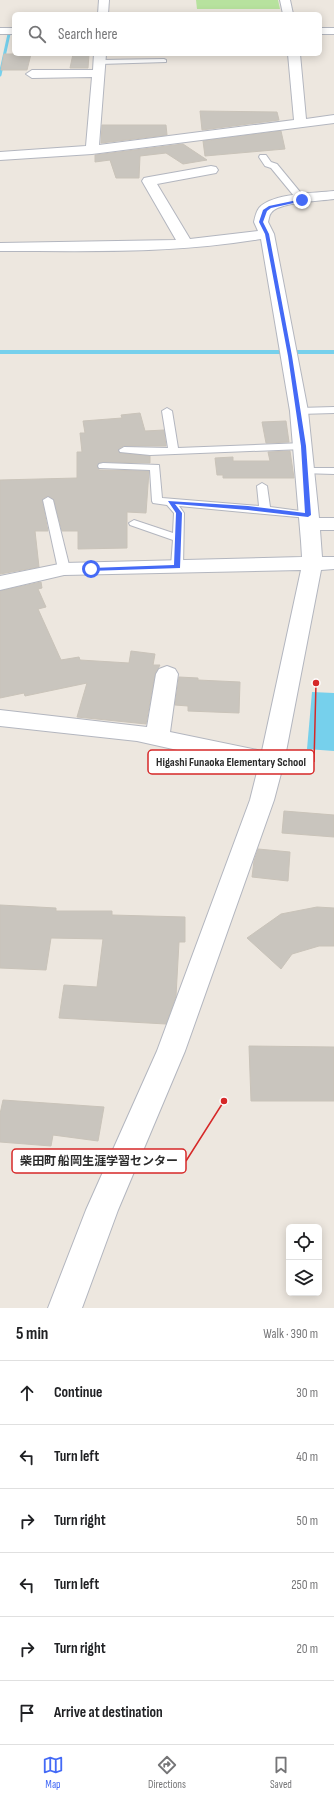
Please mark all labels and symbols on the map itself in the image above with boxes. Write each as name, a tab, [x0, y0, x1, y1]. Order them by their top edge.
route end	[293, 191, 311, 209]
route start	[82, 560, 100, 578]
callout: Higashi Funaoka Elementary School	[148, 750, 314, 774]
text: Higashi Funaoka Elementary School	[156, 755, 306, 770]
callout: 柴田町 船岡生涯学習センター	[12, 1149, 186, 1173]
text: 柴田町 船岡生涯学習センター	[20, 1154, 178, 1169]

